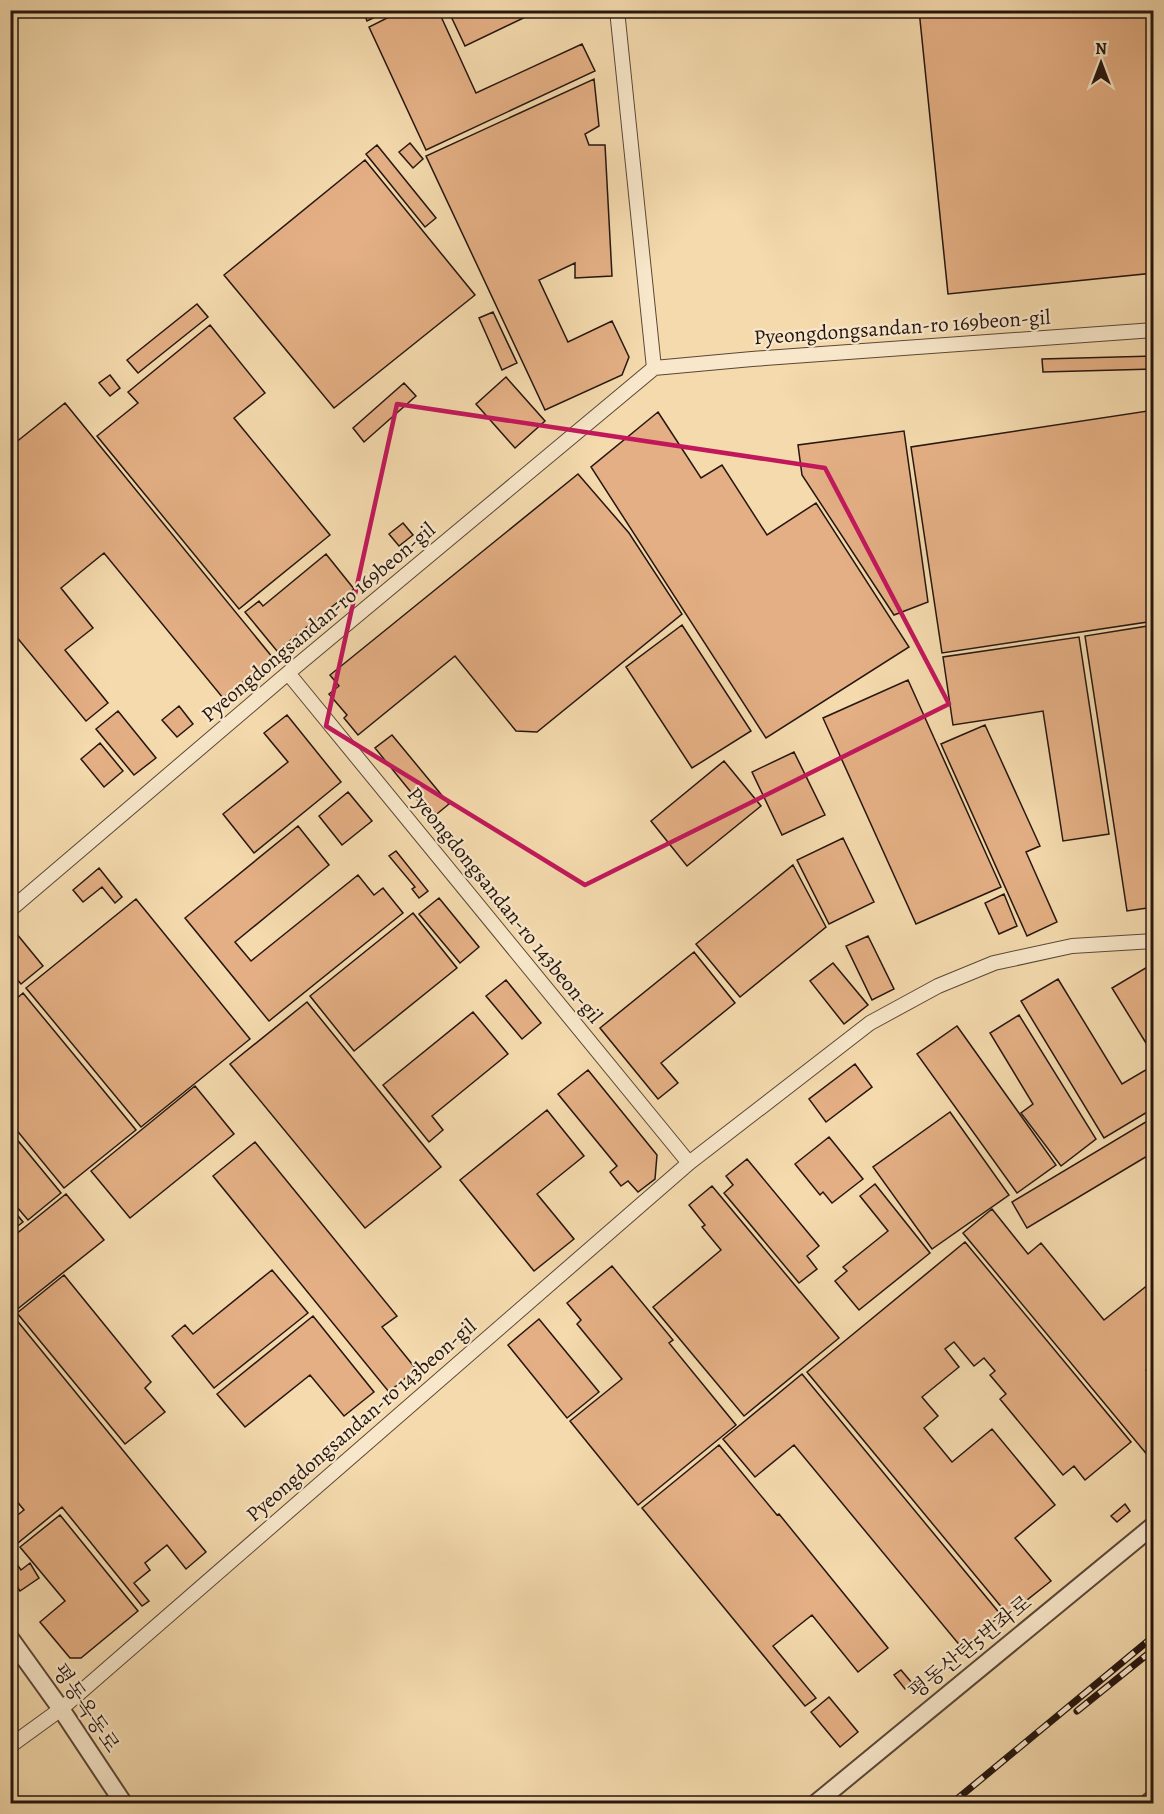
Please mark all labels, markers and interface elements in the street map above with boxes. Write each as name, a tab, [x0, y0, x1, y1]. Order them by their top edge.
north arrow	[1071, 33, 1131, 93]
text: N	[1095, 38, 1107, 60]
street label: Pyeongdongsandan-ro 169beon-gil	[753, 303, 1051, 351]
street label: Pyeongdongsandan-ro 169beon-gil	[195, 516, 441, 728]
street label: Pyeongdongsandan-ro 143beon-gil	[401, 781, 609, 1029]
street label: Pyeongdongsandan-ro 143beon-gil	[240, 1312, 482, 1528]
street label: 평동산단5번좌로	[902, 1589, 1038, 1705]
street label: 평동옥동로	[46, 1658, 126, 1758]

